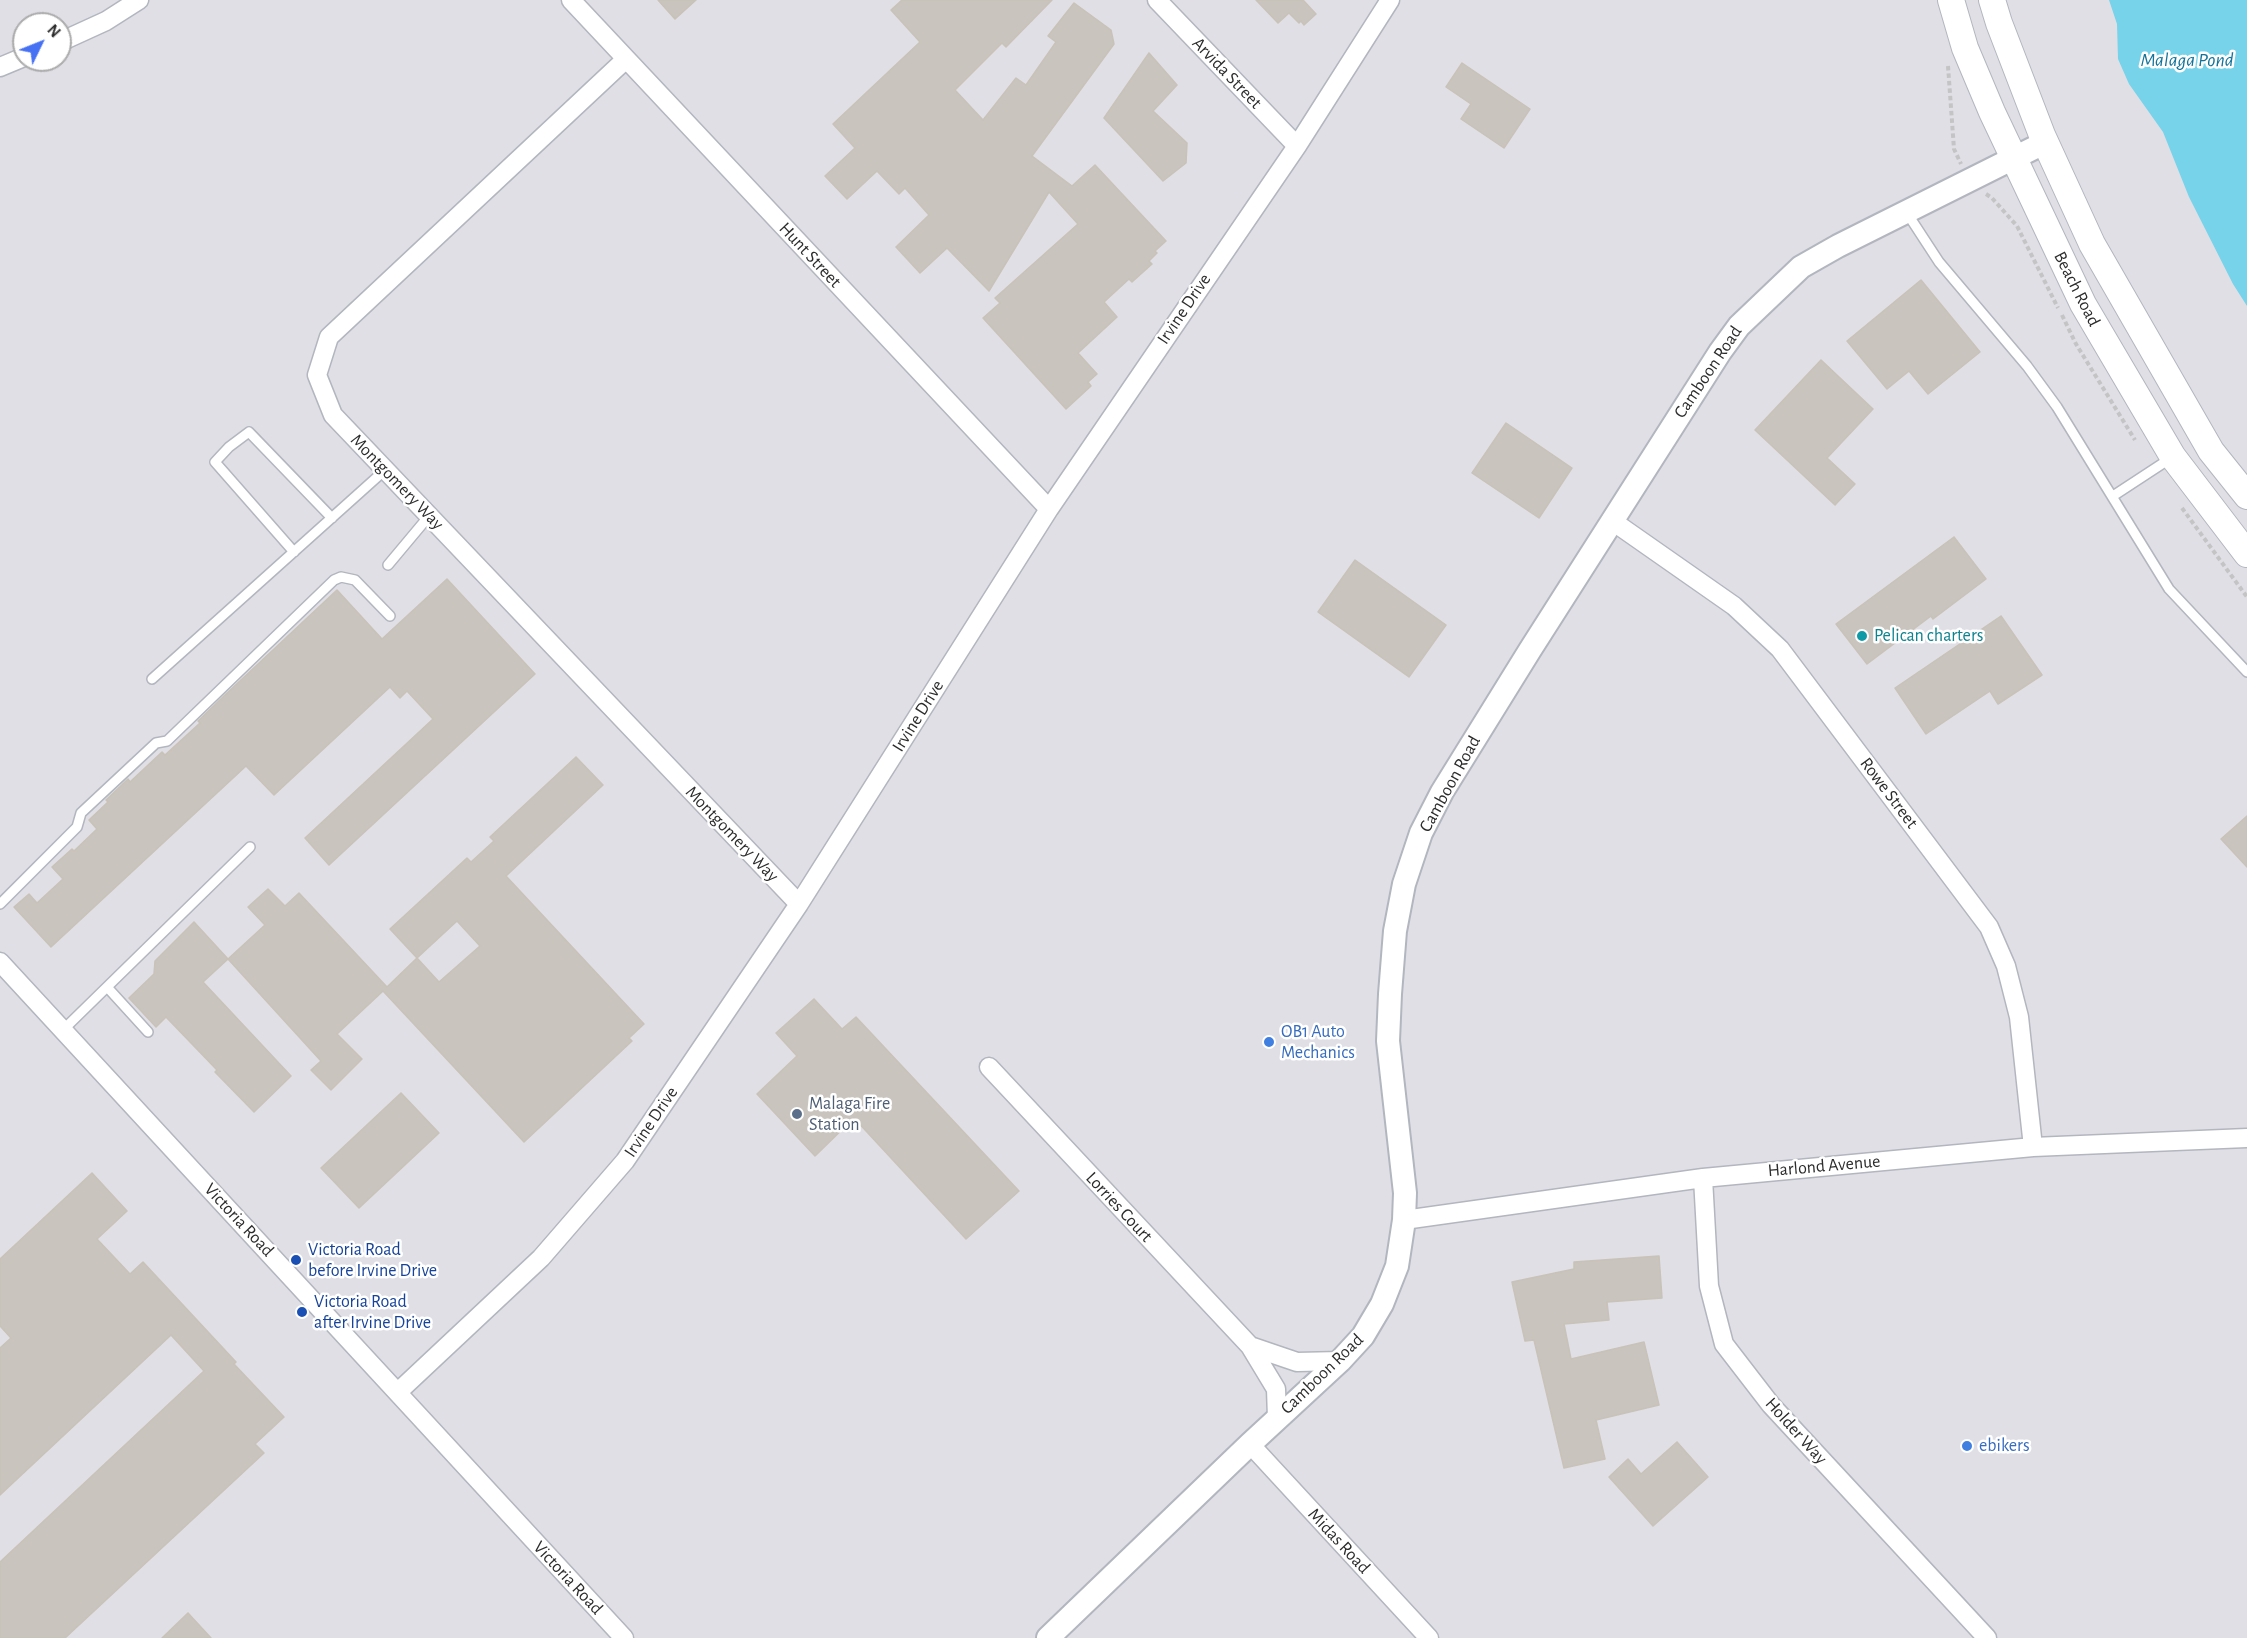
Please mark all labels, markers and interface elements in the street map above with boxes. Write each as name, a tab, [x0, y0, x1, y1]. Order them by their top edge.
north arrow	[12, 12, 72, 72]
text: N	[44, 22, 63, 41]
street label: Arvida Street	[1188, 33, 1266, 113]
water label: Malaga Pond	[2140, 48, 2234, 72]
street label: Hunt Street	[774, 218, 846, 292]
street label: Beach Road	[2049, 248, 2105, 330]
street label: Irvine Drive	[1152, 270, 1216, 348]
street label: Camboon Road	[1669, 322, 1747, 422]
street label: Montgomery Way	[346, 430, 448, 534]
place label: Pelican charters	[1874, 625, 1983, 647]
marker: Pelican charters	[1855, 629, 1869, 643]
street label: Irvine Drive	[887, 676, 949, 756]
street label: Camboon Road	[1415, 732, 1485, 836]
street label: Rowe Street	[1855, 753, 1923, 833]
street label: Montgomery Way	[681, 782, 783, 886]
place label: OB1 Auto Mechanics	[1281, 1021, 1355, 1064]
marker: OB1 Auto Mechanics	[1262, 1035, 1276, 1049]
street label: Irvine Drive	[619, 1083, 683, 1161]
place label: Malaga Fire Station	[809, 1093, 890, 1136]
marker: Malaga Fire Station	[790, 1107, 804, 1121]
street label: Harlond Avenue	[1767, 1150, 1881, 1182]
street label: Lorries Court	[1081, 1167, 1157, 1247]
street label: Victoria Road	[199, 1179, 279, 1261]
place label: Victoria Road before Irvine Drive	[308, 1239, 437, 1282]
marker: Victoria Road before Irvine Drive	[289, 1253, 303, 1267]
place label: Victoria Road after Irvine Drive	[314, 1291, 431, 1334]
marker: Victoria Road after Irvine Drive	[295, 1305, 309, 1319]
street label: Camboon Road	[1276, 1329, 1368, 1419]
street label: Holder Way	[1760, 1393, 1832, 1469]
place label: ebikers	[1979, 1435, 2030, 1457]
marker: ebikers	[1960, 1439, 1974, 1453]
street label: Midas Road	[1303, 1504, 1375, 1578]
street label: Victoria Road	[528, 1537, 608, 1619]

